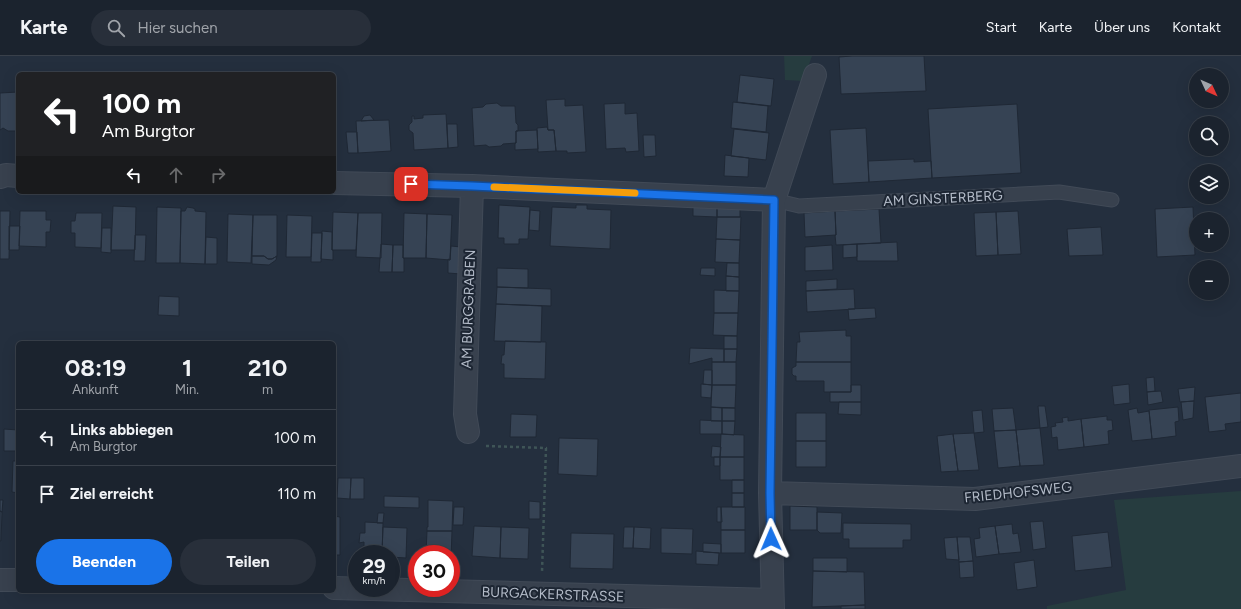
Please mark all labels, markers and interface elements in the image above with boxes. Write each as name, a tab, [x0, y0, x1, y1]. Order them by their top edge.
search box	[91, 10, 371, 46]
text: Karte	[20, 16, 67, 39]
icon: search	[105, 17, 127, 39]
text: Hier suchen	[137, 19, 218, 37]
text: Start	[986, 19, 1017, 36]
text: Karte	[1039, 19, 1072, 36]
text: Über uns	[1094, 19, 1150, 36]
text: Kontakt	[1172, 19, 1221, 36]
north arrow	[1189, 68, 1229, 108]
map controls	[1189, 68, 1229, 300]
text: 100 m	[102, 86, 181, 120]
icon: left	[36, 88, 88, 140]
button: search	[1189, 116, 1229, 156]
text: Am Burgtor	[102, 120, 195, 142]
icon: left	[123, 164, 145, 186]
icon: ahead	[165, 164, 187, 186]
icon: right	[207, 164, 229, 186]
button: layers	[1189, 164, 1229, 204]
pin	[394, 167, 428, 201]
icon: arrive	[400, 173, 422, 195]
street label: AM GINSTERBERG	[883, 187, 1003, 210]
button: +	[1189, 212, 1229, 252]
street label: AM BURGGRABEN	[458, 249, 479, 369]
button: −	[1189, 260, 1229, 300]
text: 08:19	[65, 353, 126, 382]
text: 1	[182, 353, 192, 382]
text: 210	[248, 353, 287, 382]
text: Ankunft	[72, 382, 119, 397]
text: Min.	[175, 382, 199, 397]
text: m	[262, 382, 273, 397]
text: Links abbiegen	[70, 421, 173, 439]
icon: left	[36, 427, 58, 449]
text: 100 m	[274, 429, 316, 447]
text: Am Burgtor	[70, 439, 137, 454]
street label: FRIEDHOFSWEG	[963, 478, 1073, 507]
icon: arrive	[36, 483, 58, 505]
text: Ziel erreicht	[70, 485, 154, 503]
text: 110 m	[278, 485, 316, 503]
position arrow	[750, 518, 792, 560]
button: Beenden	[36, 539, 172, 585]
button: Teilen	[180, 539, 316, 585]
speed limit sign: 30	[408, 545, 460, 597]
text: 29	[362, 554, 386, 578]
text: km/h	[363, 574, 385, 587]
street label: BURGACKERSTRASSE	[481, 584, 625, 605]

